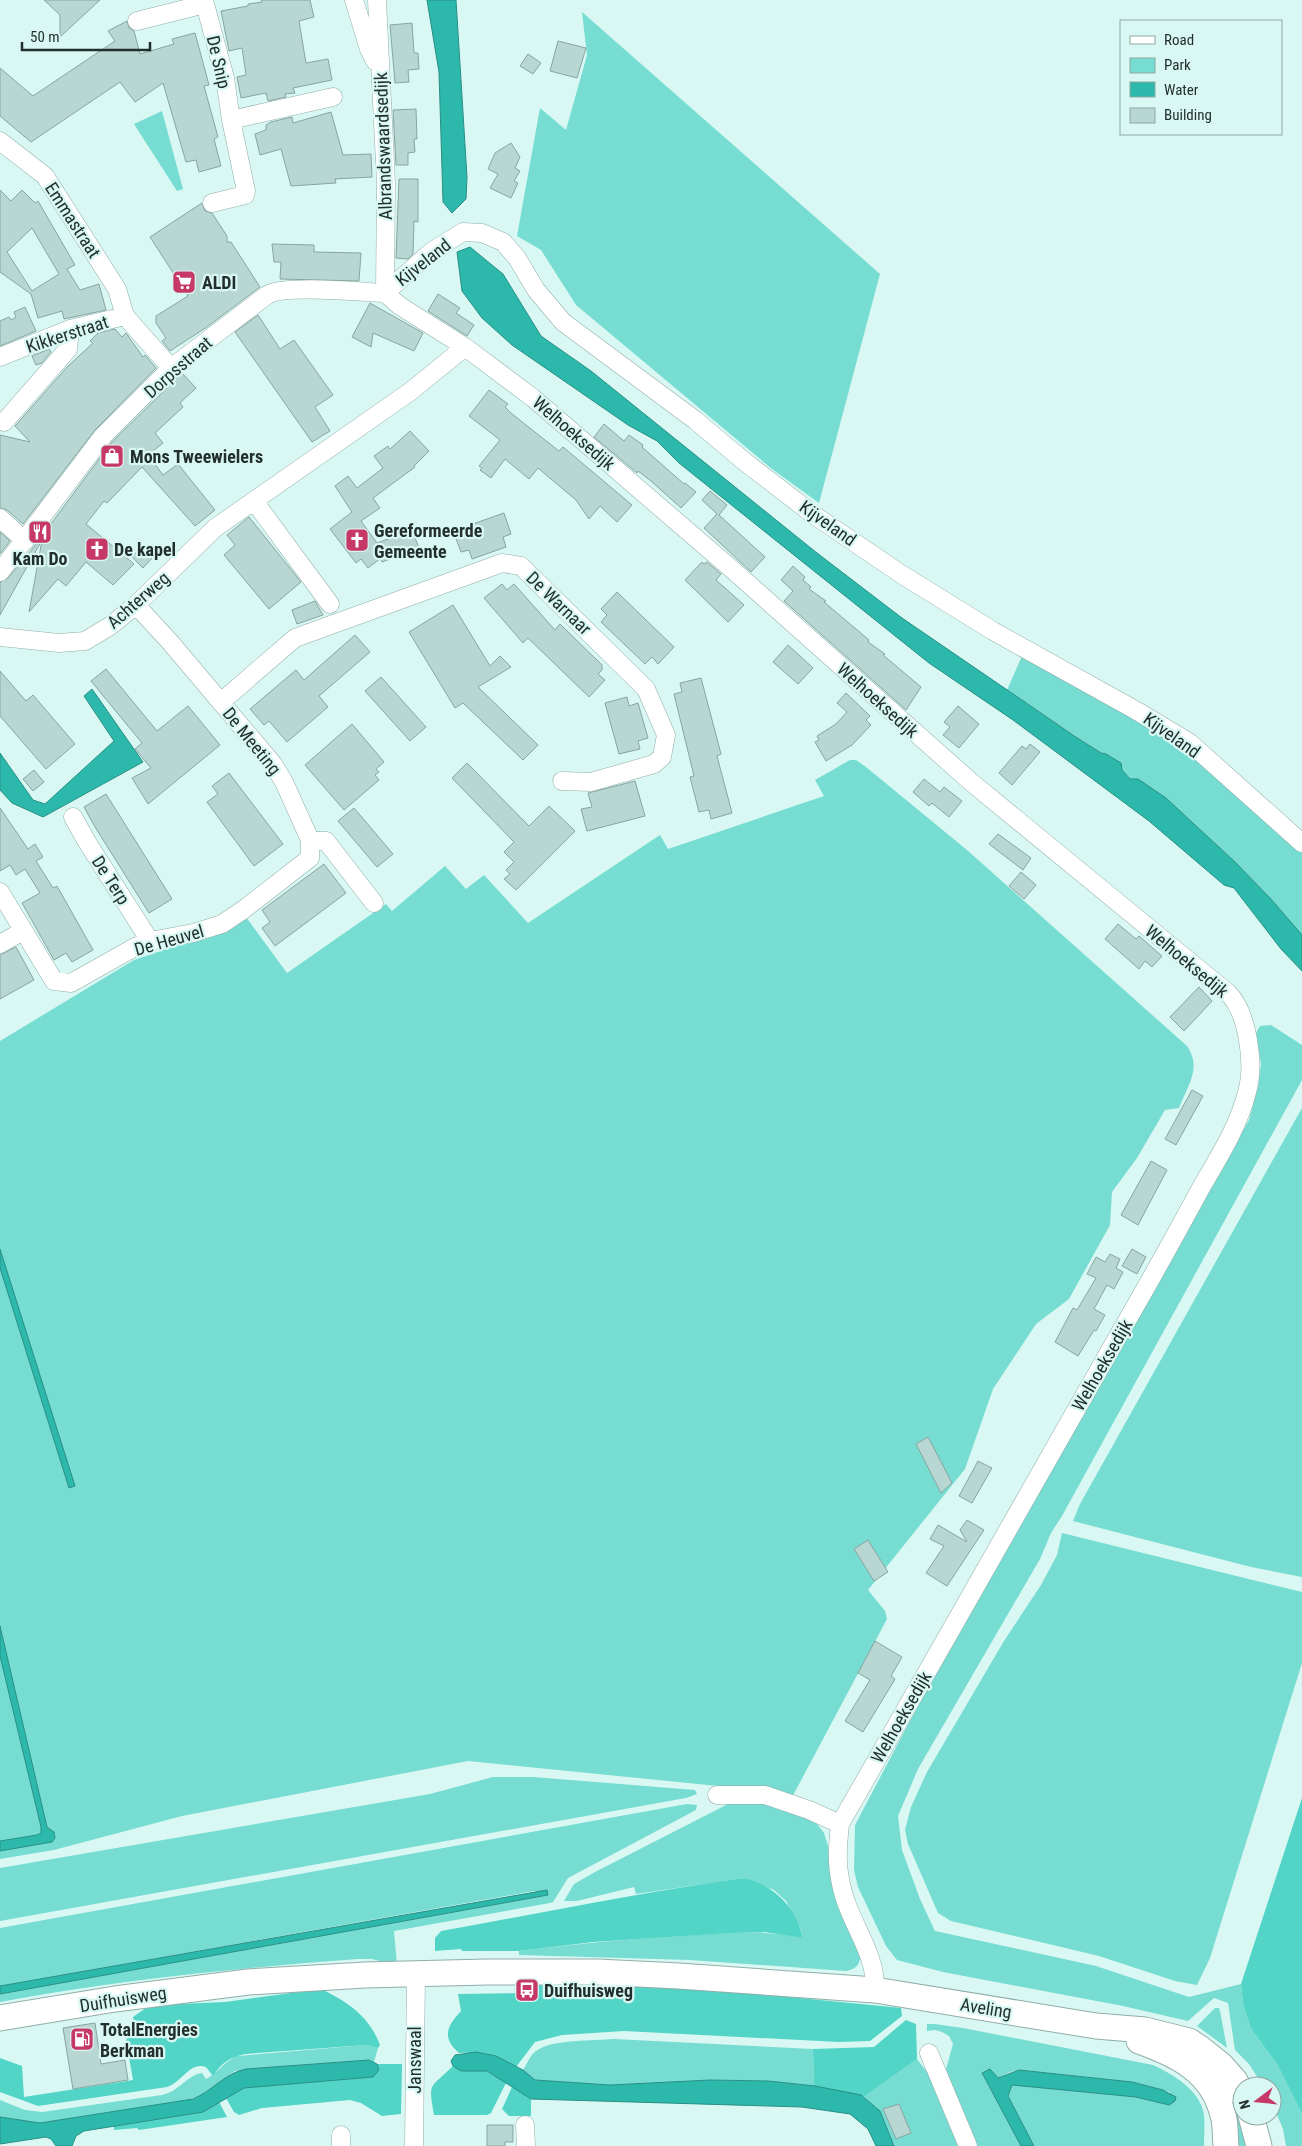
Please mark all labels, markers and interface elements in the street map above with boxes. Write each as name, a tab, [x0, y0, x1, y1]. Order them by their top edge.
scale bar	[22, 20, 150, 52]
legend	[1120, 20, 1282, 135]
text: 50 m	[30, 28, 60, 46]
text: Road	[1164, 31, 1194, 49]
street label: De Snip	[203, 33, 235, 91]
text: Park	[1164, 56, 1191, 74]
street label: Albrandswaardsedijk	[370, 72, 396, 220]
text: Water	[1164, 81, 1199, 99]
text: Building	[1164, 106, 1212, 124]
street label: Emmastraat	[41, 178, 105, 262]
street label: Kijveland	[391, 234, 455, 290]
supermarket icon: ALDI	[171, 269, 197, 295]
place label: ALDI	[202, 272, 236, 293]
street label: Kikkerstraat	[23, 311, 111, 357]
street label: Dorpsstraat	[140, 332, 216, 402]
street label: Welhoeksedijk	[529, 392, 619, 474]
shop icon: Mons Tweewielers	[99, 443, 125, 469]
place label: Mons Tweewielers	[130, 446, 263, 467]
street label: Kijveland	[796, 496, 860, 550]
restaurant icon: Kam Do	[27, 519, 53, 545]
place label: Gereformeerde Gemeente	[374, 520, 483, 562]
church icon: Gereformeerde Gemeente	[344, 527, 370, 553]
church icon: De kapel	[84, 536, 110, 562]
place label: De kapel	[114, 539, 176, 560]
place label: Kam Do	[12, 548, 68, 569]
street label: Achterweg	[103, 567, 173, 633]
street label: De Warnaar	[522, 567, 596, 639]
street label: Welhoeksedijk	[833, 658, 923, 742]
street label: De Meeting	[219, 703, 285, 779]
street label: Kijveland	[1140, 708, 1204, 762]
street label: De Terp	[88, 852, 135, 908]
street label: De Heuvel	[132, 920, 206, 960]
street label: Welhoeksedijk	[1141, 920, 1233, 1002]
street label: Welhoeksedijk	[1067, 1316, 1137, 1414]
street label: Welhoeksedijk	[866, 1668, 936, 1766]
bus stop icon: Duifhuisweg	[514, 1977, 540, 2003]
place label: Duifhuisweg	[544, 1980, 633, 2001]
street label: Duifhuisweg	[78, 1982, 168, 2016]
street label: Aveling	[959, 1994, 1013, 2022]
place label: TotalEnergies Berkman	[100, 2019, 198, 2061]
fuel station icon: TotalEnergies Berkman	[69, 2026, 95, 2052]
street label: Janswaal	[404, 2026, 425, 2094]
north arrow	[1232, 2076, 1282, 2126]
text: N	[1236, 2098, 1253, 2111]

